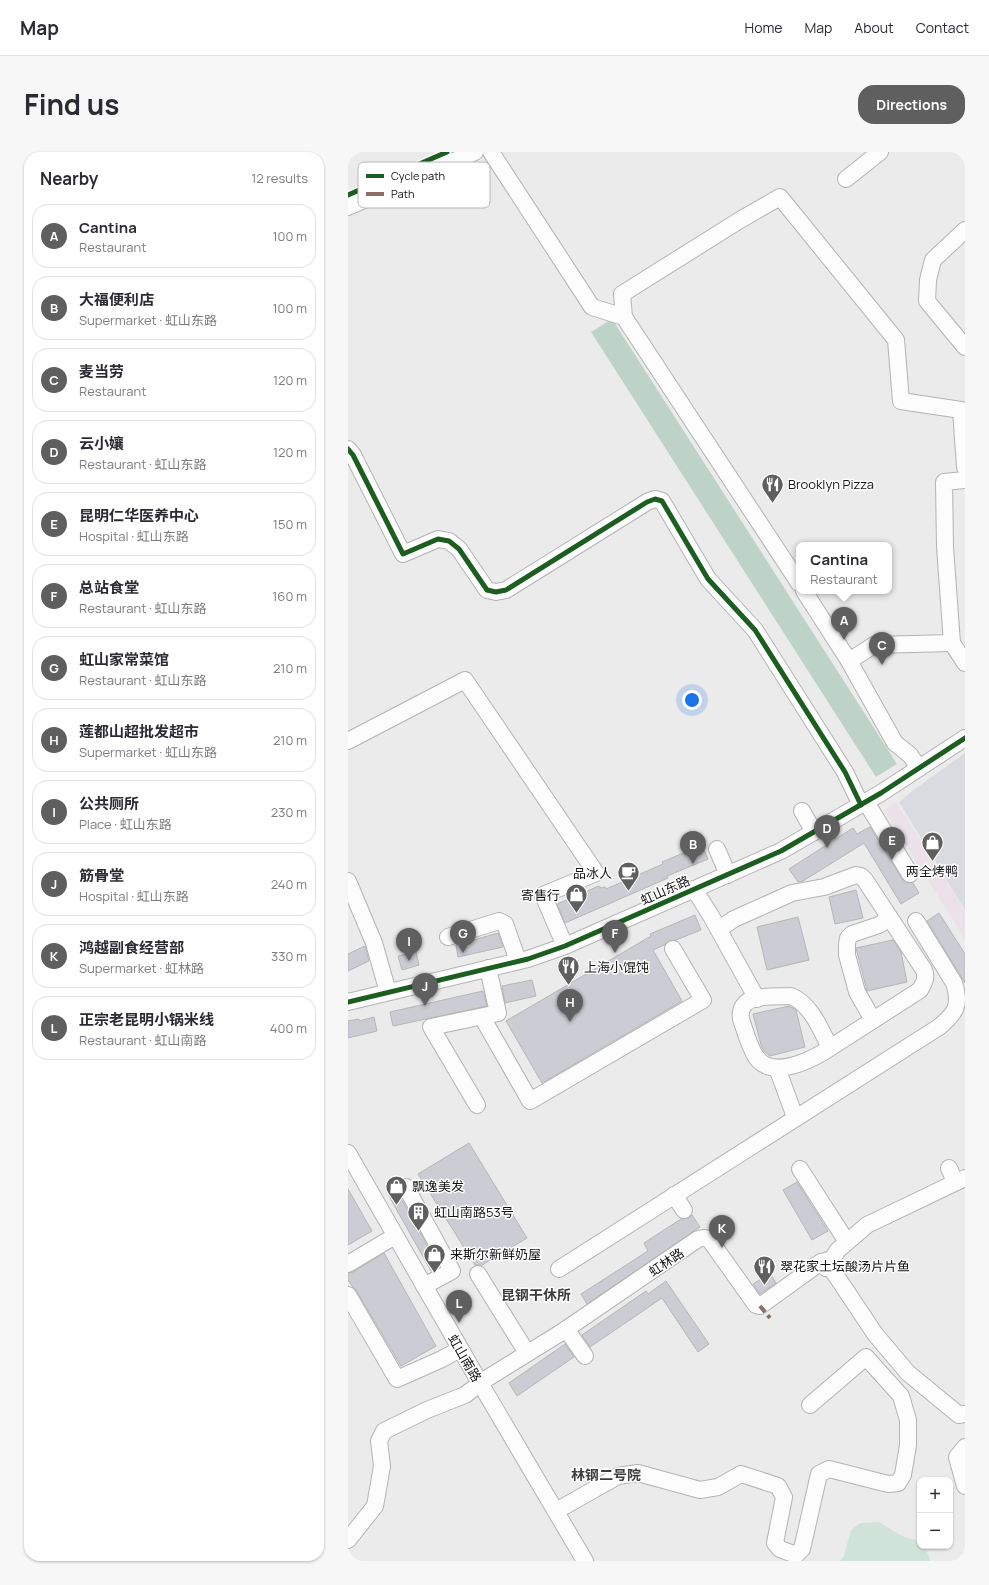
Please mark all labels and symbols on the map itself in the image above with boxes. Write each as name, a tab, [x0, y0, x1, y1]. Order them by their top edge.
legend	[358, 162, 490, 208]
text: Cycle path	[391, 168, 445, 183]
text: Path	[391, 186, 414, 201]
restaurant icon: Brooklyn Pizza	[759, 471, 785, 504]
place label: Brooklyn Pizza	[788, 475, 874, 493]
pin: A	[831, 607, 857, 640]
pin: C	[869, 632, 895, 665]
your location	[682, 690, 702, 710]
pin: D	[814, 815, 840, 848]
pin: E	[879, 827, 905, 860]
shop icon: 两全烤鸭	[919, 830, 945, 863]
pin: B	[680, 831, 706, 864]
cafe icon: 品冰人	[615, 860, 641, 893]
place label: 两全烤鸭	[906, 862, 958, 880]
place label: 品冰人	[573, 864, 612, 882]
street label: 虹山东路	[638, 871, 692, 909]
shop icon: 寄售行	[563, 882, 589, 915]
place label: 寄售行	[521, 886, 560, 904]
pin: G	[450, 920, 476, 953]
pin: F	[602, 920, 628, 953]
pin: I	[396, 928, 422, 961]
restaurant icon: 上海小馄饨	[555, 954, 581, 987]
place label: 上海小馄饨	[584, 958, 649, 976]
pin: J	[412, 973, 438, 1006]
pin: H	[557, 989, 583, 1022]
shop icon: 飘逸美发	[383, 1173, 409, 1206]
place label: 飘逸美发	[412, 1177, 464, 1195]
building icon: 虹山南路53号	[406, 1199, 432, 1232]
place label: 虹山南路53号	[434, 1203, 514, 1221]
pin: K	[709, 1215, 735, 1248]
shop icon: 来斯尔新鲜奶屋	[422, 1241, 448, 1274]
street label: 虹林路	[645, 1244, 687, 1280]
place label: 来斯尔新鲜奶屋	[450, 1245, 541, 1263]
restaurant icon: 翠花家土坛酸汤片片鱼	[752, 1253, 778, 1286]
place label: 翠花家土坛酸汤片片鱼	[780, 1257, 910, 1275]
district label: 昆钢干休所	[501, 1285, 571, 1304]
pin: L	[446, 1290, 472, 1323]
street label: 虹山南路	[444, 1331, 486, 1385]
district label: 林钢二号院	[571, 1465, 641, 1484]

